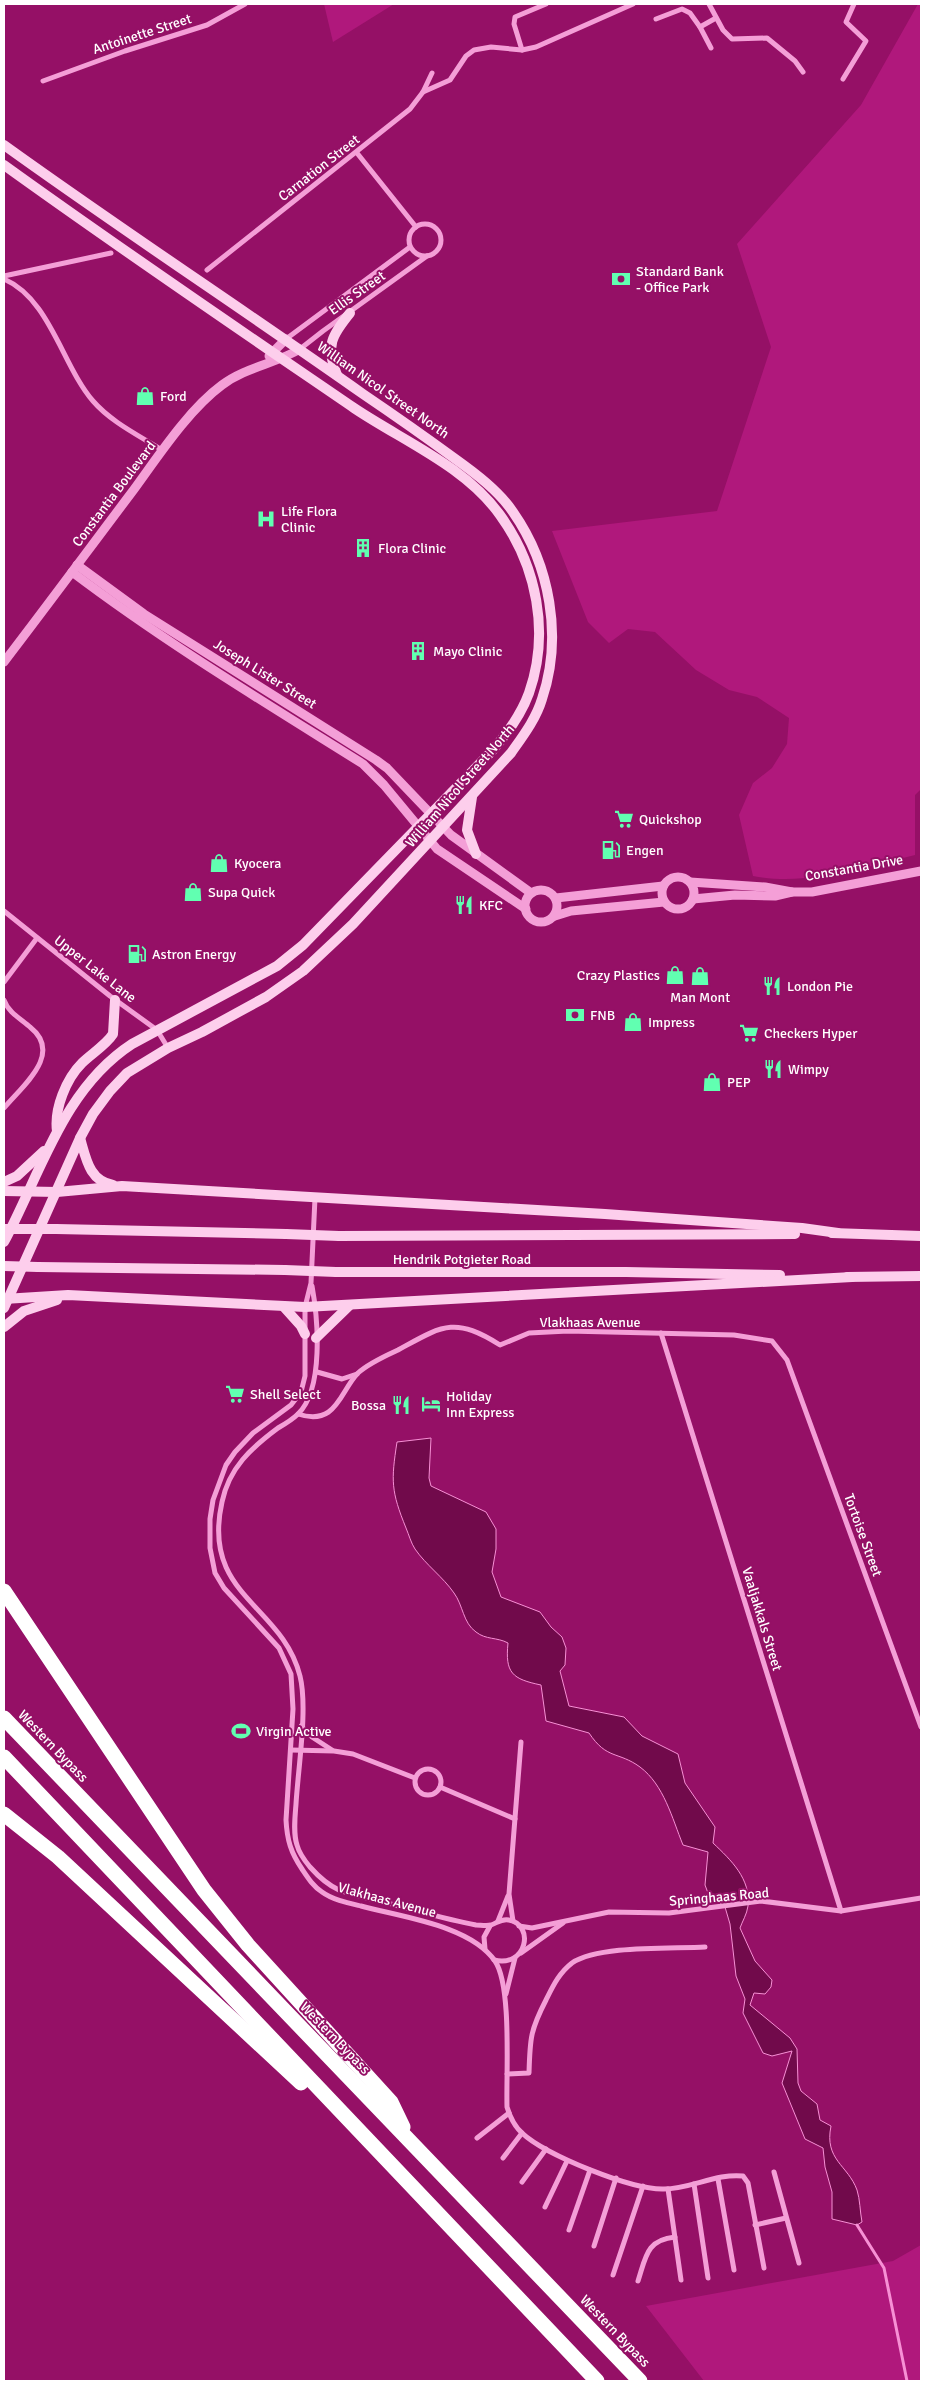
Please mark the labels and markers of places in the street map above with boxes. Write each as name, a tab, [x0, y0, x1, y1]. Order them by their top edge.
place label: Standard Bank - Office Park	[636, 263, 724, 296]
bank icon: Standard Bank - Office Park	[610, 268, 632, 290]
shop icon: Ford	[134, 385, 156, 407]
place label: Ford	[160, 388, 187, 405]
place label: Life Flora Clinic	[281, 503, 337, 536]
hospital icon: Life Flora Clinic	[255, 508, 277, 530]
building icon: Flora Clinic	[352, 537, 374, 559]
place label: Flora Clinic	[378, 540, 446, 557]
building icon: Mayo Clinic	[407, 640, 429, 662]
place label: Mayo Clinic	[433, 643, 503, 660]
supermarket icon: Quickshop	[613, 808, 635, 830]
place label: Quickshop	[639, 811, 702, 828]
fuel station icon: Engen	[600, 839, 622, 861]
place label: Engen	[626, 842, 664, 859]
shop icon: Kyocera	[208, 852, 230, 874]
place label: Kyocera	[234, 855, 281, 872]
shop icon: Supa Quick	[182, 881, 204, 903]
place label: Supa Quick	[208, 884, 275, 901]
restaurant icon: KFC	[453, 894, 475, 916]
place label: KFC	[479, 897, 503, 914]
fuel station icon: Astron Energy	[126, 943, 148, 965]
place label: Astron Energy	[152, 946, 236, 963]
shop icon: Crazy Plastics	[664, 964, 686, 986]
shop icon: Man Mont	[689, 965, 711, 987]
place label: Crazy Plastics	[577, 967, 660, 984]
restaurant icon: London Pie	[761, 975, 783, 997]
place label: London Pie	[787, 978, 853, 995]
place label: Man Mont	[670, 989, 730, 1006]
bank icon: FNB	[564, 1004, 586, 1026]
place label: FNB	[590, 1007, 615, 1024]
shop icon: Impress	[622, 1011, 644, 1033]
place label: Impress	[648, 1014, 695, 1031]
supermarket icon: Checkers Hyper	[738, 1022, 760, 1044]
place label: Checkers Hyper	[764, 1025, 858, 1042]
restaurant icon: Wimpy	[762, 1058, 784, 1080]
place label: Wimpy	[788, 1061, 829, 1078]
shop icon: PEP	[701, 1071, 723, 1093]
place label: PEP	[727, 1074, 751, 1091]
supermarket icon: Shell Select	[224, 1383, 246, 1405]
place label: Shell Select	[250, 1386, 321, 1403]
place label: Holiday Inn Express	[446, 1388, 514, 1421]
hotel icon: Holiday Inn Express	[420, 1393, 442, 1415]
restaurant icon: Bossa	[390, 1394, 412, 1416]
place label: Bossa	[351, 1397, 386, 1414]
sports icon: Virgin Active	[230, 1720, 252, 1742]
place label: Virgin Active	[256, 1723, 332, 1740]

